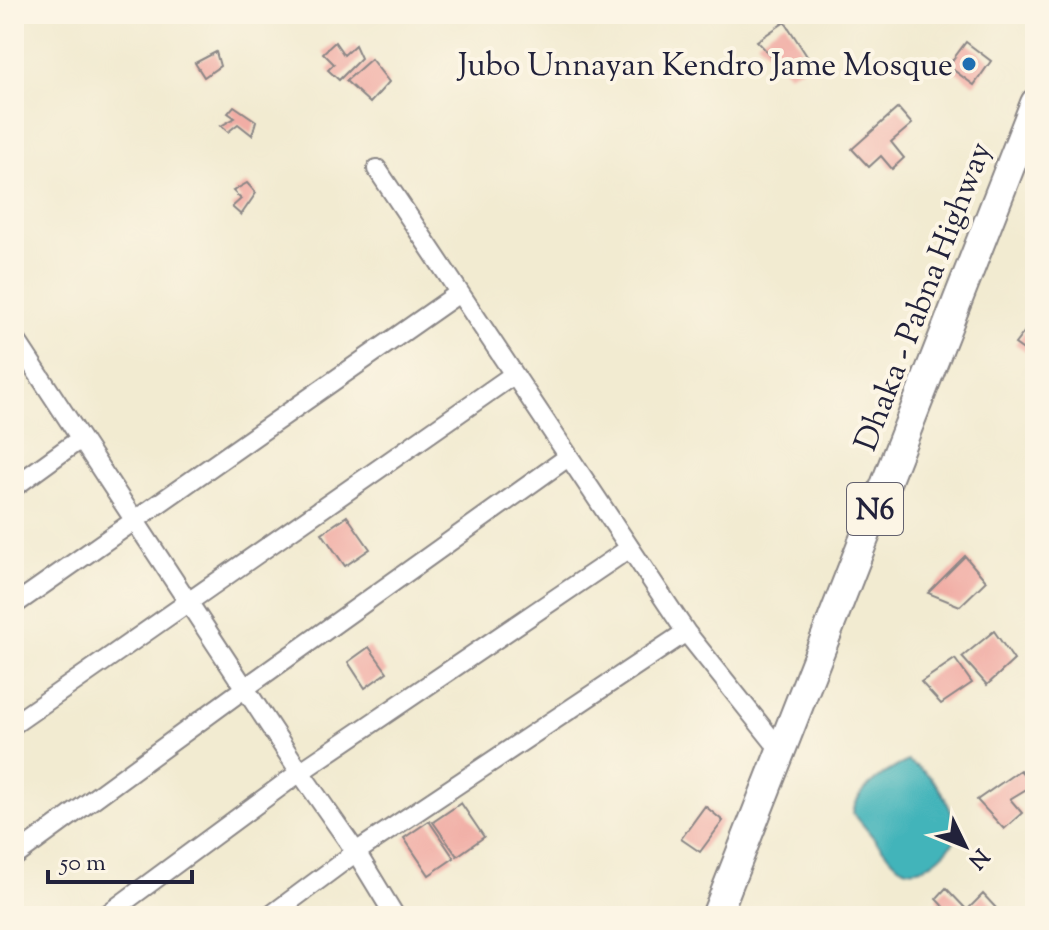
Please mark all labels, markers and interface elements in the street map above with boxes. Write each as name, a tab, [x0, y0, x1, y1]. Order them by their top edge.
place label: Jubo Unnayan Kendro Jame Mosque	[456, 44, 953, 90]
marker: Jubo Unnayan Kendro Jame Mosque	[960, 55, 978, 73]
street label: Dhaka - Pabna Highway	[845, 136, 1005, 458]
road number: N6	[847, 483, 903, 535]
north arrow	[925, 806, 1005, 886]
scale bar	[48, 834, 192, 884]
text: N	[959, 840, 995, 875]
text: 50 m	[58, 847, 106, 881]

